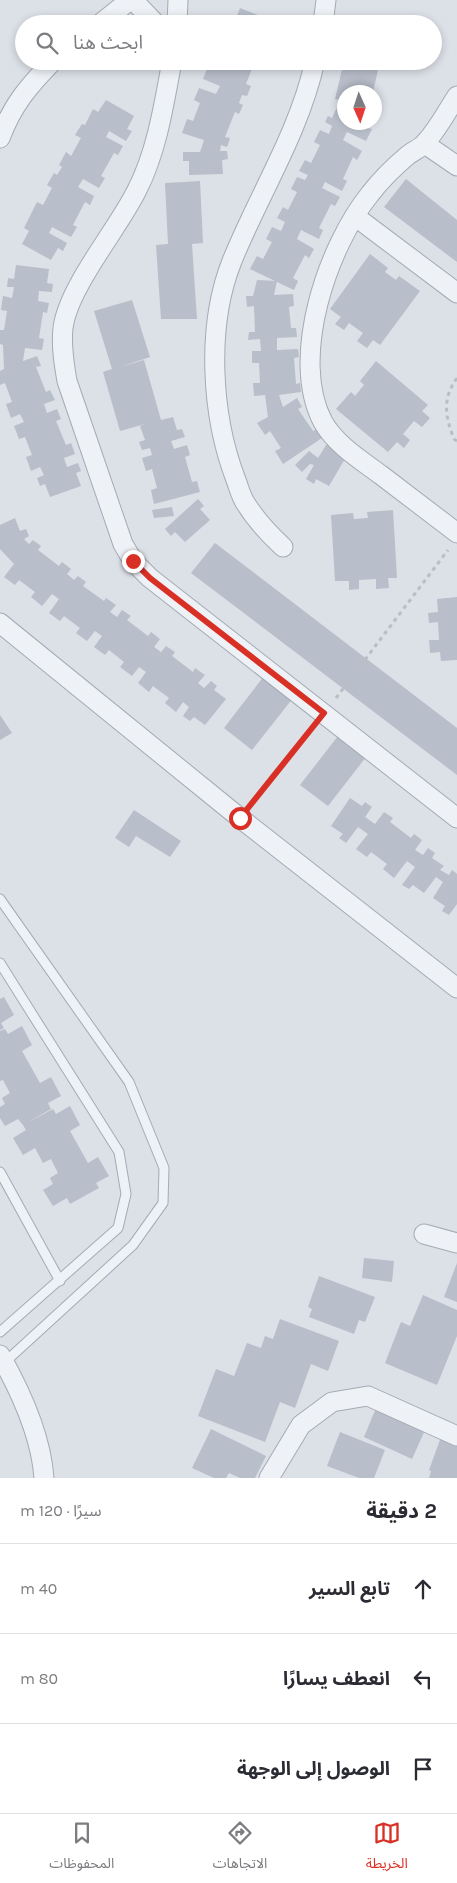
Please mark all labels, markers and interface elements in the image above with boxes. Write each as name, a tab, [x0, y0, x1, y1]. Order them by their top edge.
search box	[15, 15, 442, 70]
icon: search	[33, 29, 61, 57]
text: ابحث هنا	[73, 32, 143, 54]
north arrow	[337, 85, 382, 130]
route end	[122, 550, 145, 573]
route start	[229, 807, 252, 830]
text: 2 دقيقة	[366, 1499, 437, 1523]
text: سيرًا · 120 m	[20, 1501, 102, 1520]
icon: ahead	[409, 1575, 437, 1603]
text: تابع السير	[309, 1578, 390, 1600]
text: 40 m	[20, 1579, 57, 1598]
icon: left	[409, 1665, 437, 1693]
text: انعطف يسارًا	[283, 1668, 390, 1690]
text: 80 m	[20, 1669, 58, 1688]
icon: arrive	[409, 1755, 437, 1783]
text: الوصول إلى الوجهة	[237, 1758, 390, 1780]
tab: المحفوظات	[49, 1819, 114, 1878]
tab: الاتجاهات	[213, 1819, 267, 1878]
tab: الخريطة	[366, 1819, 408, 1878]

